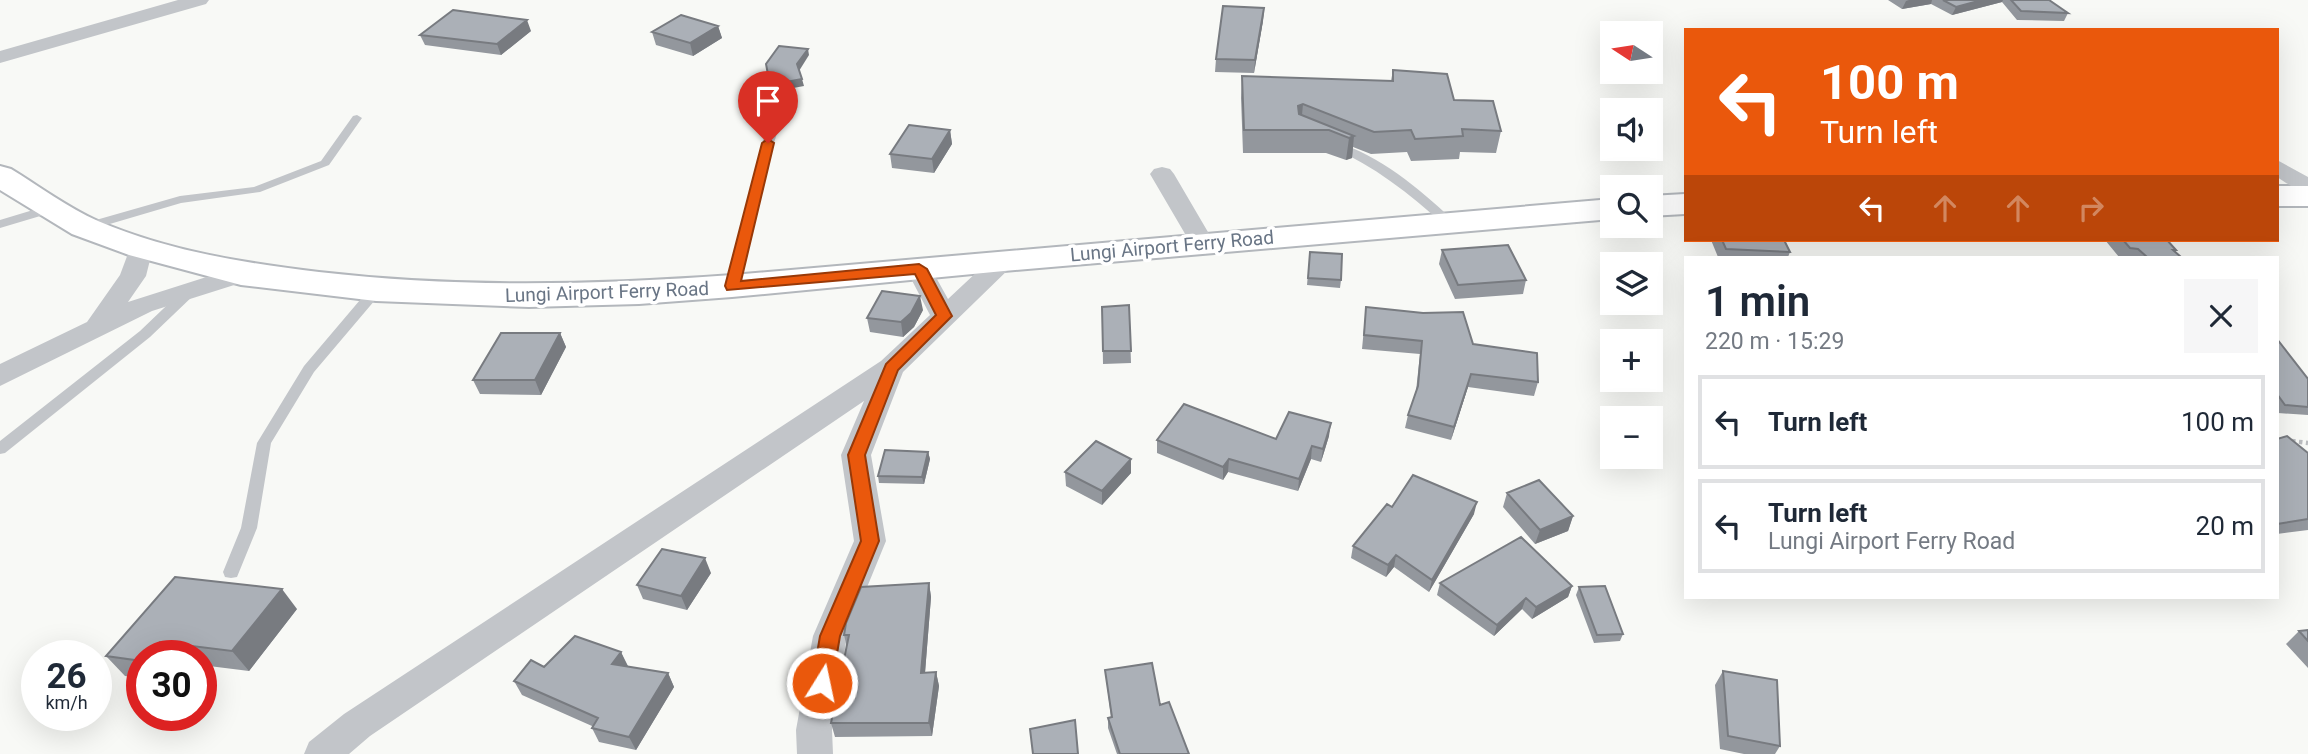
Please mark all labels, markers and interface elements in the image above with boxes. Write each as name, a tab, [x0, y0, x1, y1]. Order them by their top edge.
north arrow	[1600, 21, 1662, 84]
map controls	[1600, 21, 1663, 469]
text: 100 m	[1820, 54, 1959, 111]
icon: left	[1705, 56, 1796, 147]
pin	[738, 71, 798, 143]
icon: arrive	[749, 82, 787, 120]
button: sound	[1600, 98, 1663, 161]
text: Turn left	[1820, 113, 1938, 151]
button: search	[1600, 175, 1663, 238]
icon: left	[1853, 189, 1891, 227]
icon: ahead	[1926, 189, 1964, 227]
icon: ahead	[1999, 189, 2037, 227]
icon: right	[2072, 189, 2110, 227]
street label: Lungi Airport Ferry Road	[1069, 226, 1275, 266]
button: layers	[1600, 252, 1663, 315]
street label: Lungi Airport Ferry Road	[505, 277, 709, 307]
text: 1 min	[1705, 277, 1810, 326]
button: close	[2184, 279, 2258, 353]
text: 220 m · 15:29	[1705, 328, 1844, 355]
button: +	[1600, 329, 1663, 392]
icon: left	[1709, 403, 1747, 441]
button: −	[1600, 406, 1663, 469]
text: Turn left	[1768, 407, 1867, 437]
text: 100 m	[2181, 407, 2254, 437]
text: Turn left	[1768, 498, 1867, 528]
icon: left	[1709, 507, 1747, 545]
text: 20 m	[2196, 511, 2254, 541]
text: Lungi Airport Ferry Road	[1768, 528, 2015, 555]
speed limit sign: 30	[126, 640, 217, 731]
position arrow	[785, 646, 859, 720]
text: 26	[46, 656, 87, 697]
text: km/h	[45, 692, 88, 713]

